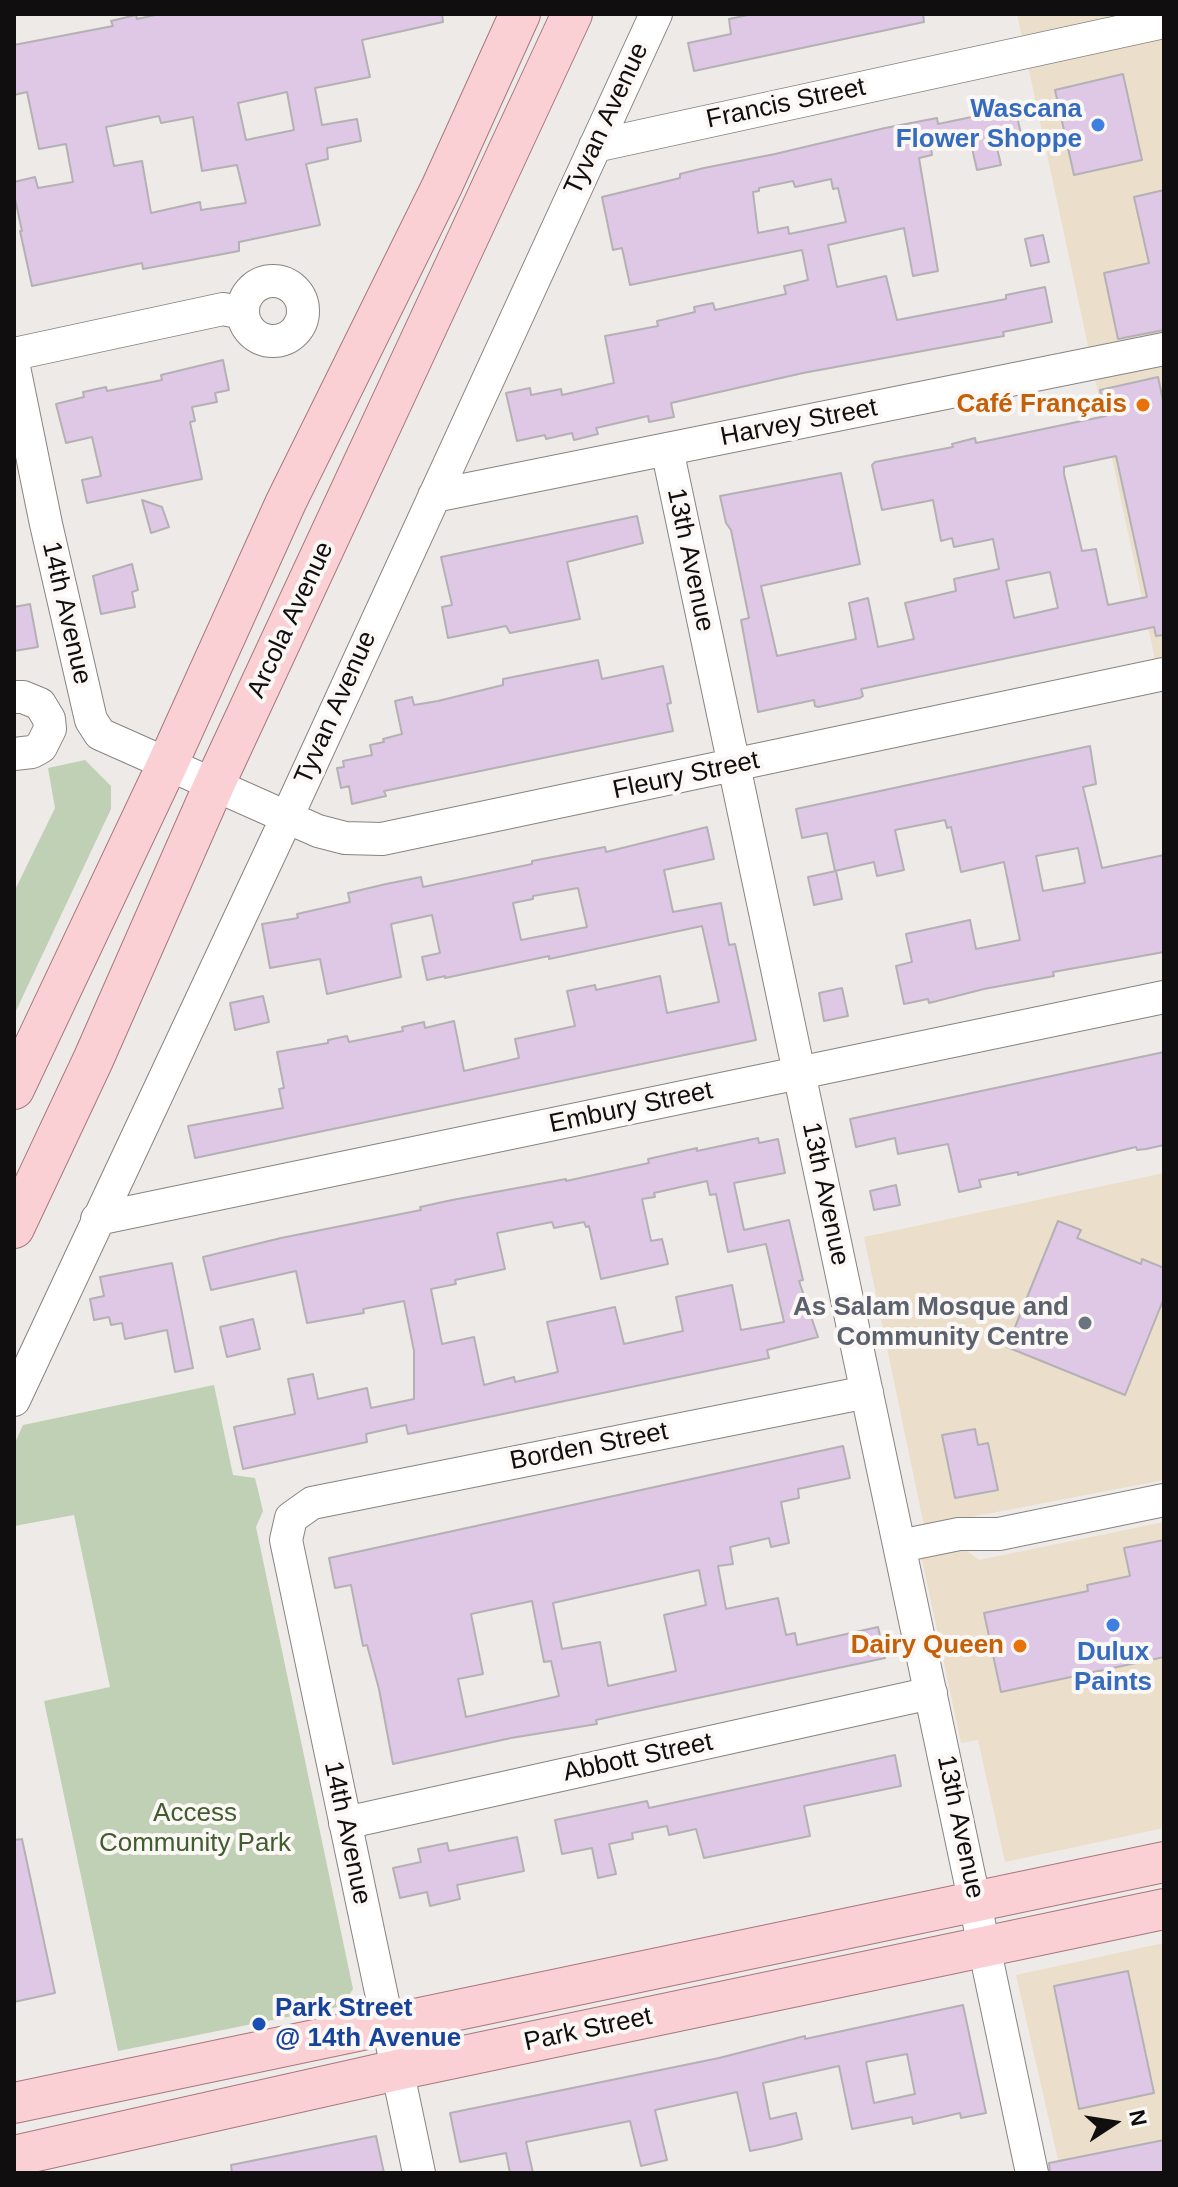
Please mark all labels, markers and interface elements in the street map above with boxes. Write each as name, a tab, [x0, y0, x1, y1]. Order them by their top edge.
street label: Tyvan Avenue	[558, 38, 656, 200]
street label: Francis Street	[704, 72, 868, 136]
place label: Wascana Flower Shoppe	[896, 94, 1082, 156]
marker: Wascana Flower Shoppe	[1089, 116, 1107, 134]
place label: Café Français	[956, 389, 1127, 421]
street label: Harvey Street	[718, 393, 880, 453]
marker: Café Français	[1134, 396, 1152, 414]
street label: 13th Avenue	[660, 486, 720, 634]
street label: Arcola Avenue	[241, 537, 341, 703]
street label: 14th Avenue	[34, 539, 98, 687]
street label: Tyvan Avenue	[288, 627, 384, 789]
street label: Fleury Street	[610, 745, 762, 807]
street label: Embury Street	[546, 1075, 716, 1141]
street label: 13th Avenue	[795, 1120, 855, 1268]
place label: As Salam Mosque and Community Centre	[793, 1292, 1069, 1354]
marker: As Salam Mosque and Community Centre	[1076, 1314, 1094, 1332]
street label: Borden Street	[507, 1416, 671, 1478]
marker: Dulux Paints	[1104, 1616, 1122, 1634]
place label: Dairy Queen	[851, 1630, 1004, 1662]
marker: Dairy Queen	[1011, 1637, 1029, 1655]
place label: Dulux Paints	[1074, 1637, 1152, 1698]
street label: Abbott Street	[561, 1727, 715, 1789]
street label: 13th Avenue	[930, 1753, 990, 1901]
street label: 14th Avenue	[317, 1759, 377, 1907]
park label: Access Community Park	[99, 1798, 291, 1860]
place label: Park Street @ 14th Avenue	[275, 1993, 461, 2054]
street label: Park Street	[521, 2001, 655, 2059]
marker: Park Street @ 14th Avenue	[250, 2015, 268, 2033]
north arrow	[1074, 2083, 1154, 2163]
text: N	[1124, 2108, 1152, 2128]

